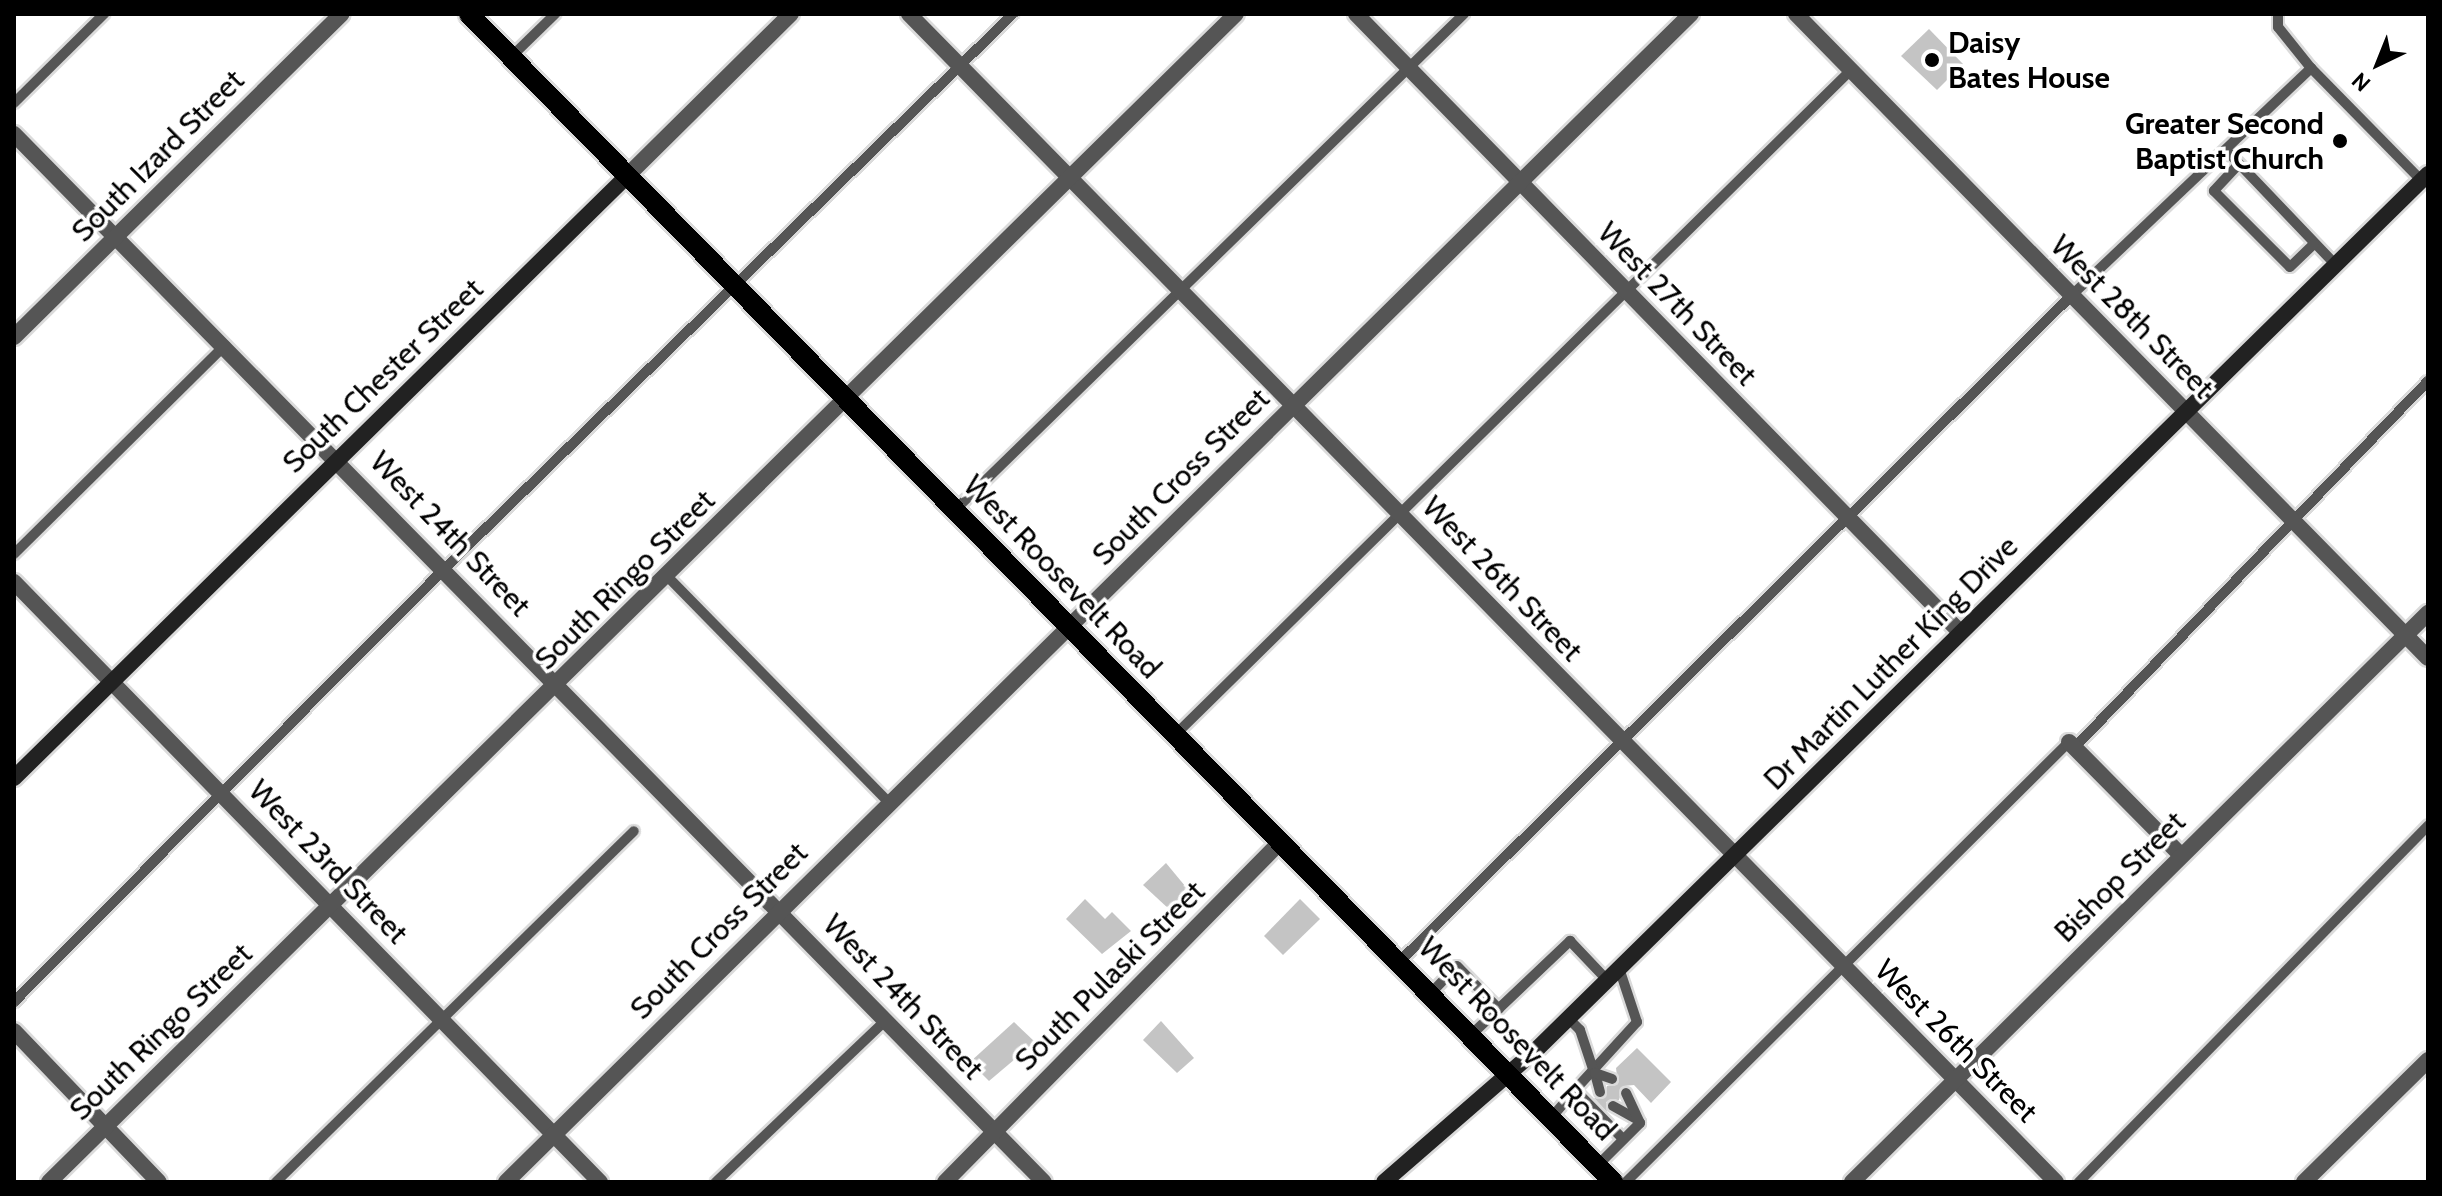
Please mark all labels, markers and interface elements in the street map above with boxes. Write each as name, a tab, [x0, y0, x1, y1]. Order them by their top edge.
north arrow	[2338, 24, 2418, 104]
place label: Daisy Bates House	[1948, 25, 2110, 96]
marker: Daisy Bates House	[1923, 51, 1941, 69]
street label: South Izard Street	[65, 63, 251, 249]
text: N	[2346, 67, 2376, 97]
place label: Greater Second Baptist Church	[2125, 106, 2324, 176]
marker: Greater Second Baptist Church	[2331, 132, 2349, 150]
street label: West 27th Street	[1590, 215, 1764, 393]
street label: West 28th Street	[2043, 228, 2221, 406]
street label: South Chester Street	[276, 271, 490, 481]
street label: South Cross Street	[1085, 381, 1277, 573]
street label: West 24th Street	[362, 444, 538, 624]
street label: West Roosevelt Road	[956, 468, 1168, 686]
street label: South Ringo Street	[528, 483, 722, 677]
street label: West 26th Street	[1414, 489, 1590, 669]
street label: Dr Martin Luther King Drive	[1757, 529, 2025, 797]
street label: West 23rd Street	[241, 773, 415, 951]
street label: Bishop Street	[2047, 804, 2193, 950]
street label: South Cross Street	[623, 835, 815, 1027]
street label: South Pulaski Street	[1008, 874, 1212, 1078]
street label: West 24th Street	[815, 907, 991, 1087]
street label: West Roosevelt Road	[1411, 930, 1623, 1148]
street label: South Ringo Street	[62, 936, 260, 1128]
street label: West 26th Street	[1867, 952, 2045, 1130]

